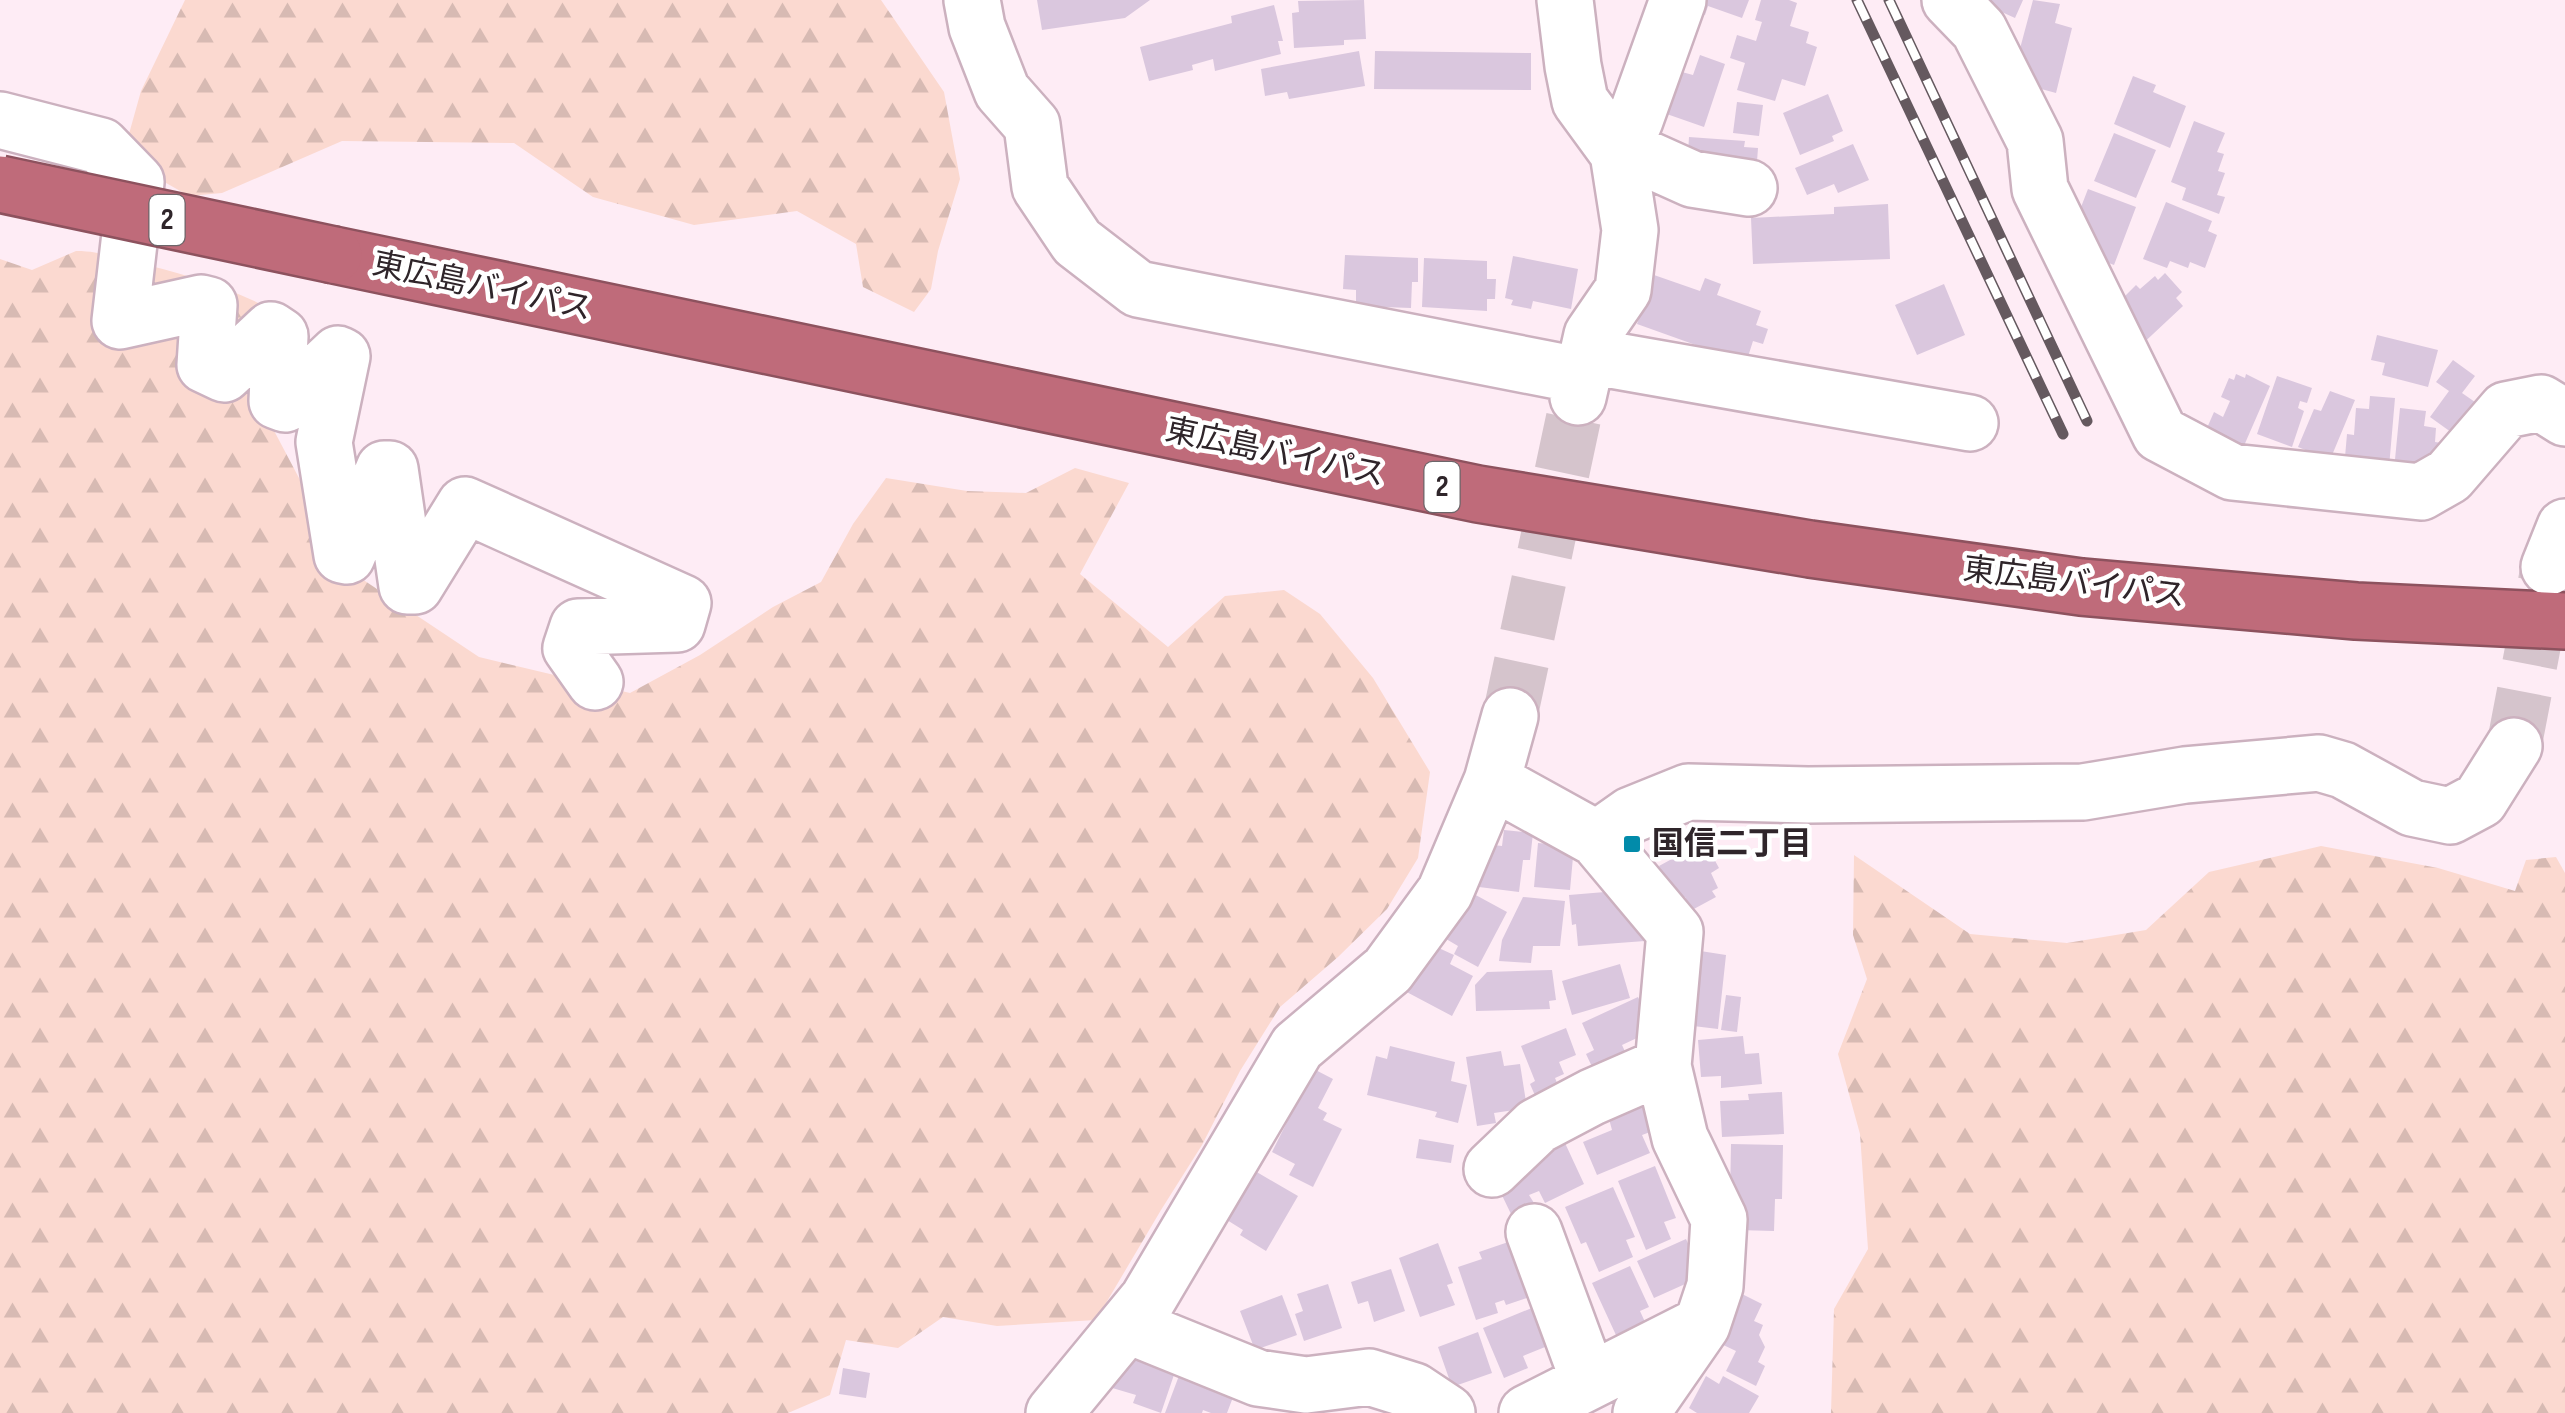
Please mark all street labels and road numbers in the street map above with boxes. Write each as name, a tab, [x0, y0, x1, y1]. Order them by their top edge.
road number: 2	[150, 195, 184, 245]
street label: 東広島バイパス	[369, 245, 595, 329]
street label: 東広島バイパス	[1162, 411, 1388, 495]
road number: 2	[1424, 462, 1460, 512]
street label: 東広島バイパス	[1961, 550, 2187, 616]

